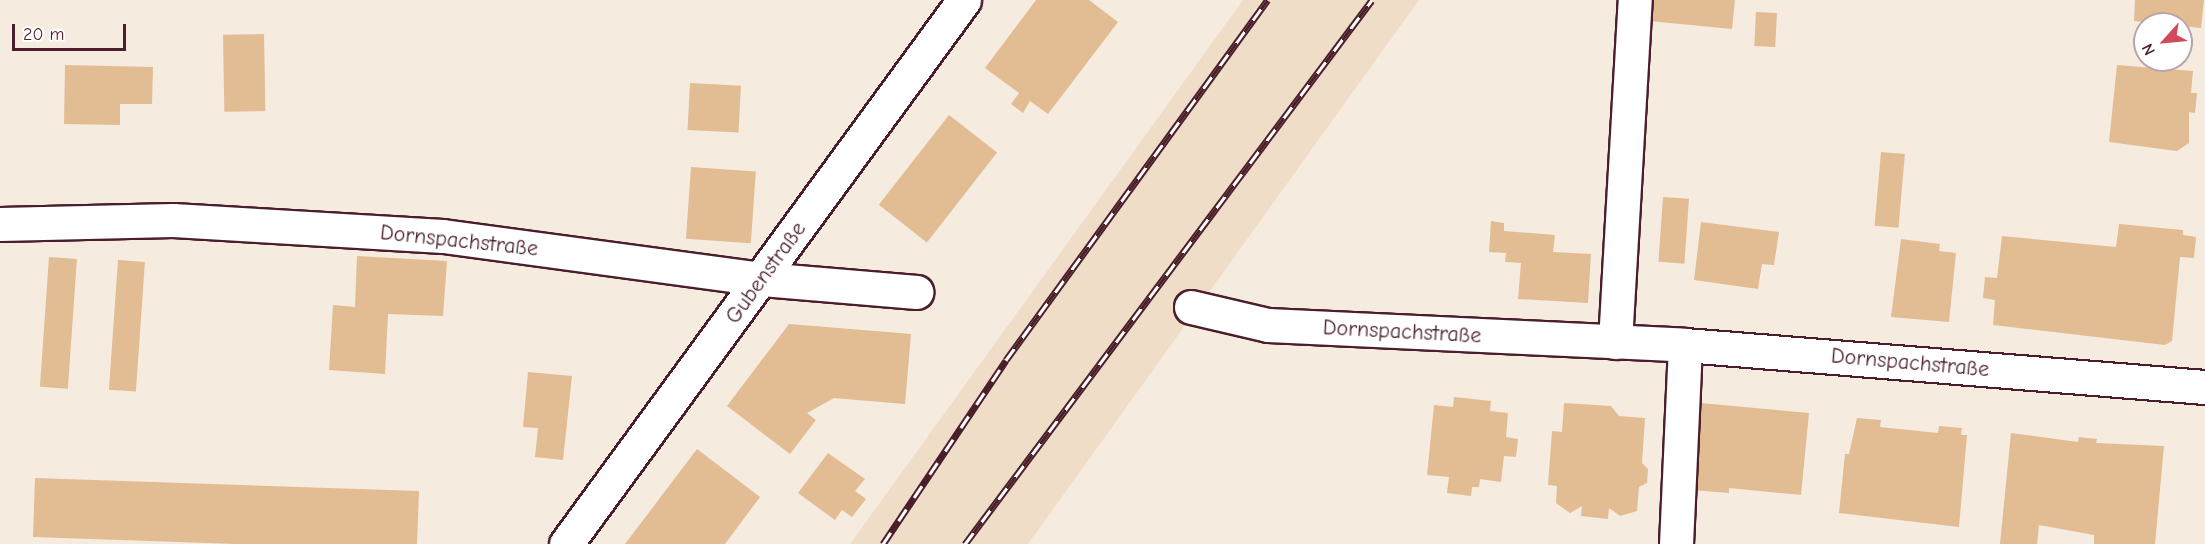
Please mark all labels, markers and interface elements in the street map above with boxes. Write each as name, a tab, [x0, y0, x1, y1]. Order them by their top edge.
scale bar	[15, 12, 129, 50]
north arrow	[2133, 12, 2193, 72]
text: 20 m	[23, 24, 64, 45]
text: N	[2138, 41, 2159, 58]
street label: Gubenstraße	[720, 217, 812, 329]
street label: Dornspachstraße	[379, 220, 539, 262]
street label: Dornspachstraße	[1322, 315, 1482, 349]
street label: Dornspachstraße	[1830, 343, 1990, 383]

